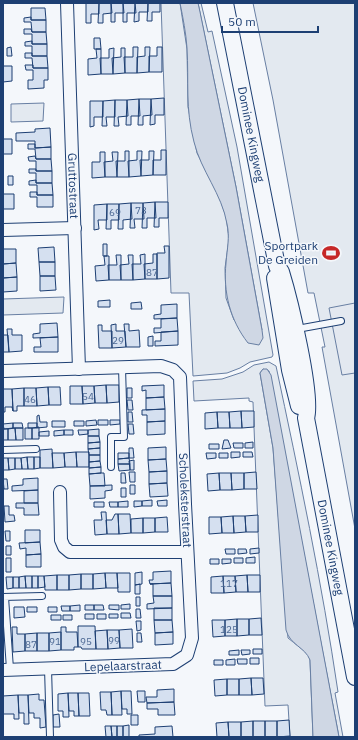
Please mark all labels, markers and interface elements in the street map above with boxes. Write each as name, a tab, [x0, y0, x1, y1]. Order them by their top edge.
scale bar	[222, 8, 318, 34]
text: 50 m	[228, 14, 256, 29]
street label: Dominee Kingweg	[235, 85, 268, 184]
street label: Gruttostraat	[65, 153, 82, 219]
house number: 73	[135, 204, 147, 217]
house number: 69	[109, 206, 121, 219]
place label: Sportpark De Greiden	[258, 238, 319, 267]
sports icon: Sportpark De Greiden	[321, 243, 341, 263]
house number: 87	[146, 266, 158, 279]
house number: 29	[112, 334, 124, 347]
house number: 54	[82, 390, 94, 403]
house number: 46	[24, 393, 36, 406]
street label: Scholeksterstraat	[176, 452, 195, 548]
street label: Dominee Kingweg	[315, 498, 348, 597]
house number: 117	[220, 577, 238, 590]
house number: 125	[220, 623, 238, 636]
house number: 99	[108, 634, 120, 647]
house number: 91	[49, 635, 61, 648]
house number: 95	[80, 635, 92, 648]
house number: 87	[25, 638, 37, 651]
street label: Lepelaarstraat	[84, 657, 162, 674]

